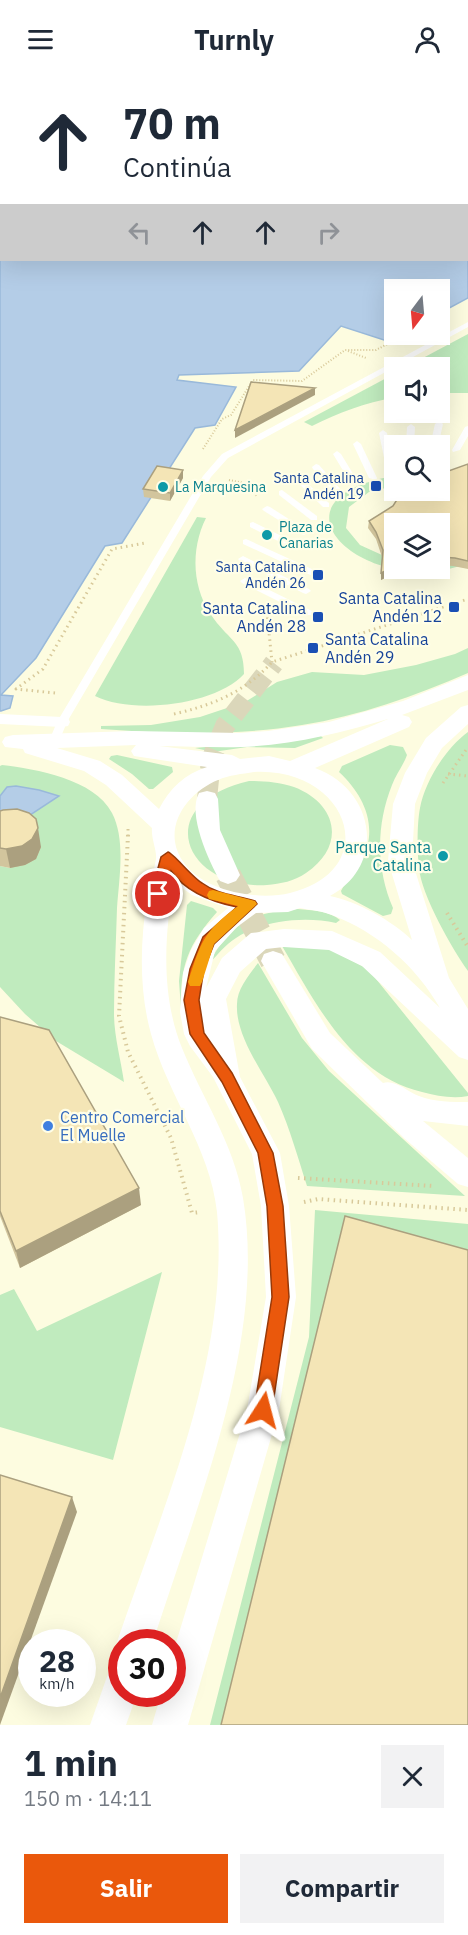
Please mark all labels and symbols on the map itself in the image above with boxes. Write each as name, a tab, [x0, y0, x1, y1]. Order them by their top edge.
north arrow	[384, 279, 450, 345]
place label: Santa Catalina Andén 19	[273, 469, 365, 503]
place label: La Marquesina	[175, 478, 267, 496]
marker: Santa Catalina Andén 19	[369, 479, 383, 493]
marker: La Marquesina	[156, 480, 170, 494]
place label: Plaza de Canarias	[279, 518, 334, 552]
marker: Plaza de Canarias	[260, 528, 274, 542]
place label: Santa Catalina Andén 26	[215, 558, 307, 592]
marker: Santa Catalina Andén 26	[311, 568, 325, 582]
place label: Santa Catalina Andén 12	[339, 588, 442, 626]
place label: Santa Catalina Andén 28	[203, 598, 306, 636]
marker: Santa Catalina Andén 12	[447, 600, 461, 614]
marker: Santa Catalina Andén 28	[311, 610, 325, 624]
place label: Santa Catalina Andén 29	[325, 629, 429, 667]
marker: Santa Catalina Andén 29	[306, 641, 320, 655]
place label: Parque Santa Catalina	[335, 837, 431, 875]
marker: Parque Santa Catalina	[436, 849, 450, 863]
pin	[132, 868, 183, 919]
place label: Centro Comercial El Muelle	[60, 1107, 184, 1145]
marker: Centro Comercial El Muelle	[41, 1119, 55, 1133]
position arrow	[231, 1378, 295, 1442]
speed limit sign: 30	[108, 1629, 186, 1707]

